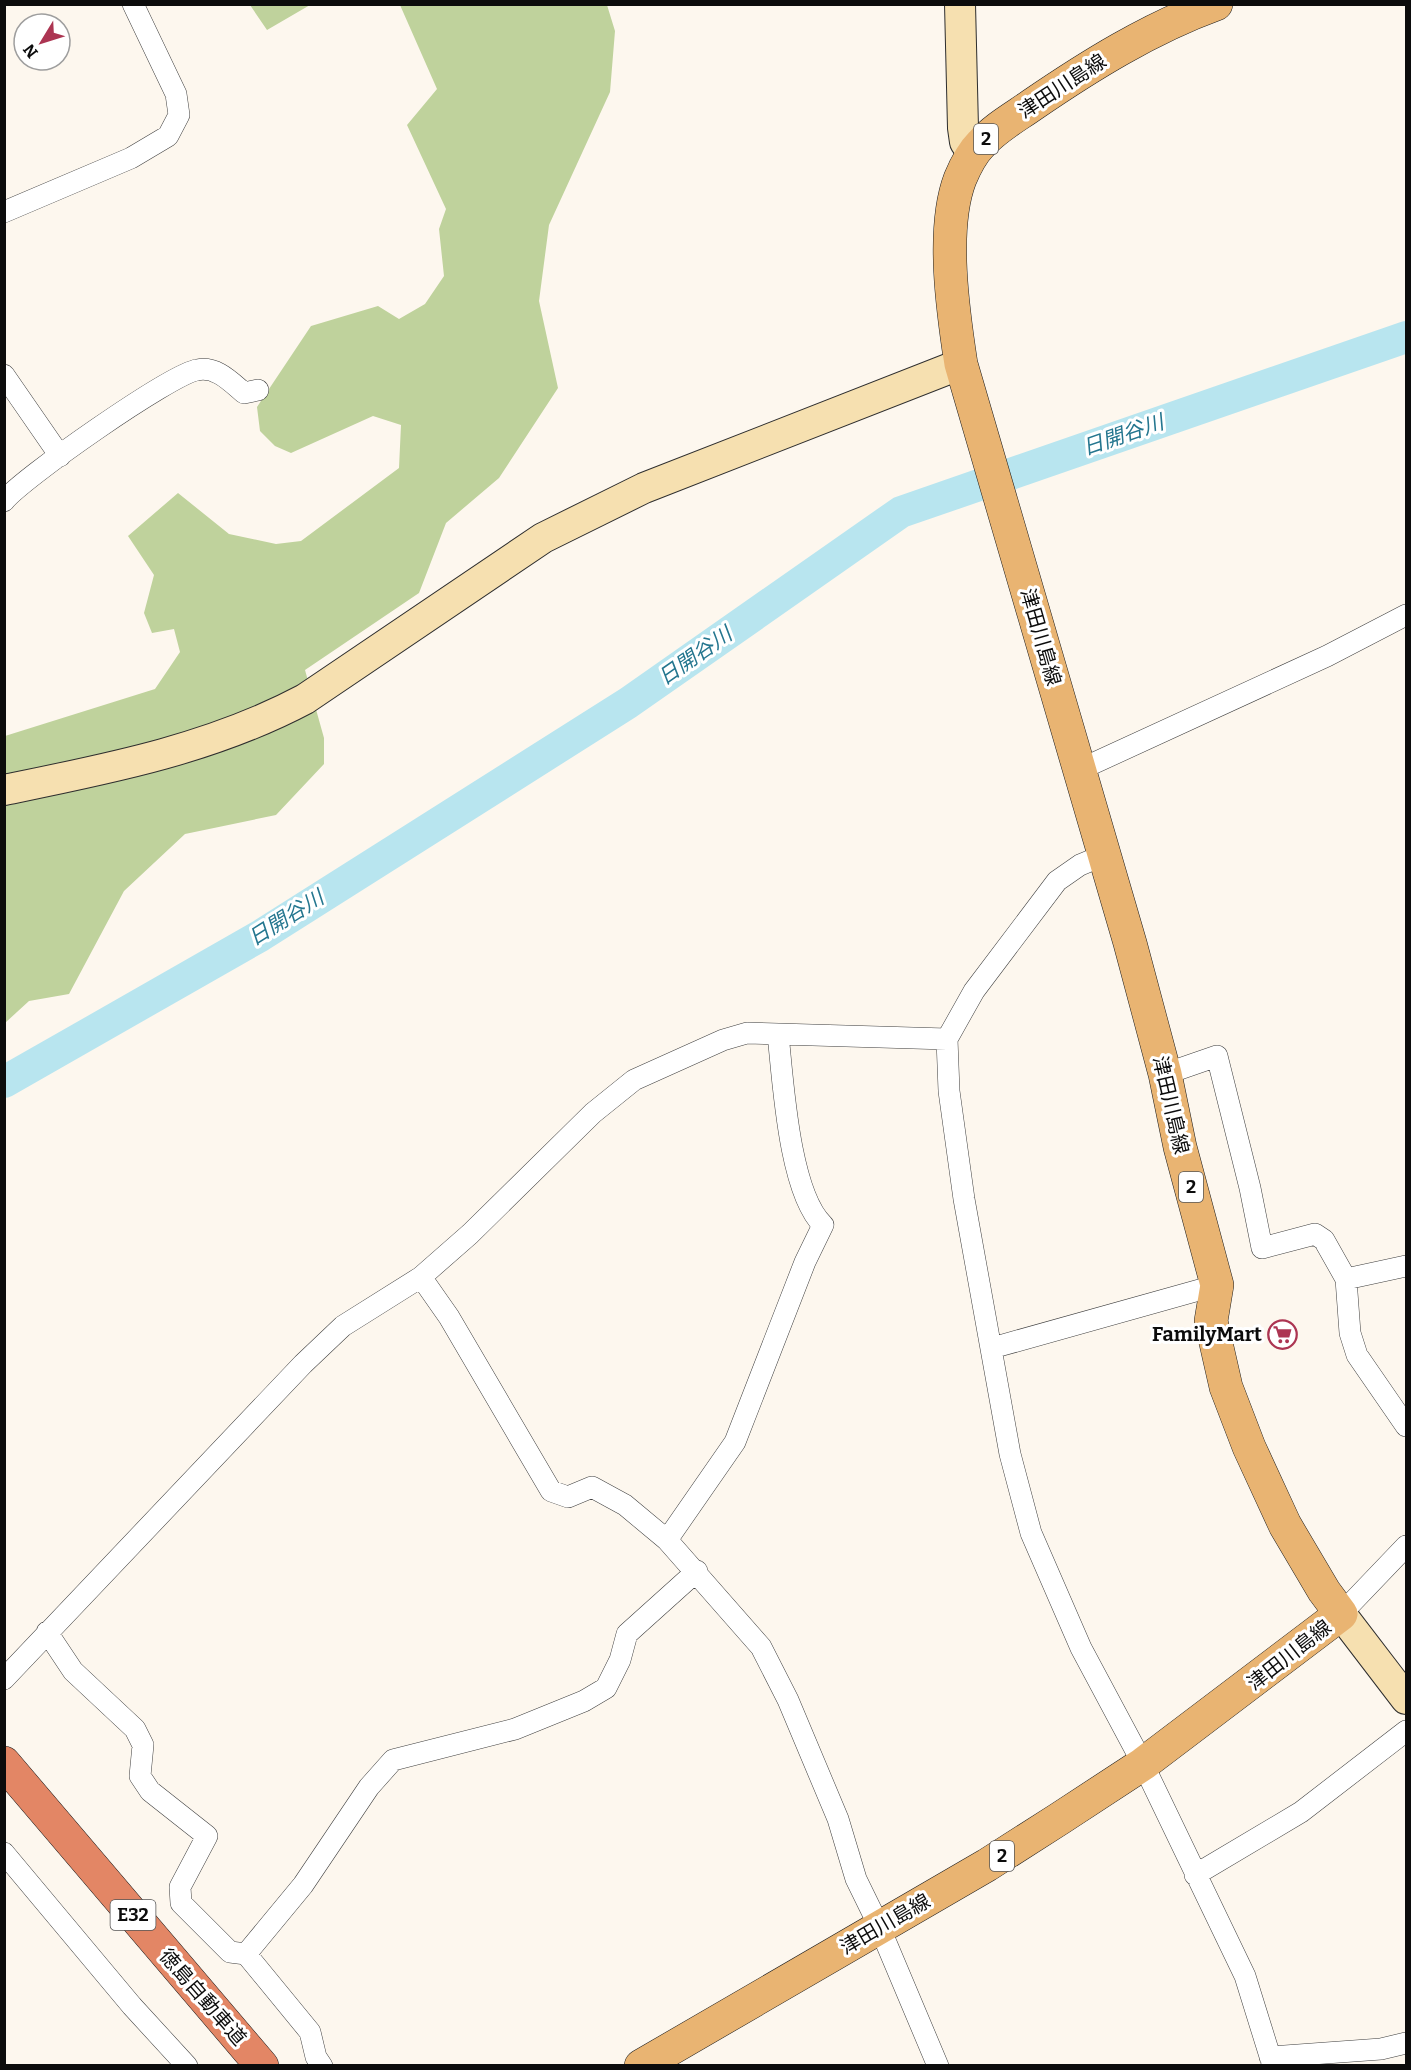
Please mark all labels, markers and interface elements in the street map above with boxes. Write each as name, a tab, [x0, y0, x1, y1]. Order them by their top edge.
north arrow	[12, 12, 72, 72]
text: N	[19, 40, 42, 62]
street label: 津田川島線	[1014, 49, 1110, 123]
road number: 2	[974, 124, 998, 154]
water label: 日開谷川	[1079, 408, 1169, 461]
street label: 津田川島線	[1016, 586, 1066, 688]
water label: 日開谷川	[653, 620, 738, 691]
water label: 日開谷川	[243, 884, 330, 951]
street label: 津田川島線	[1148, 1054, 1194, 1156]
road number: 2	[1179, 1172, 1203, 1202]
supermarket icon: FamilyMart	[1267, 1318, 1299, 1350]
place label: FamilyMart	[1152, 1322, 1262, 1346]
street label: 津田川島線	[1242, 1615, 1336, 1695]
road number: 2	[990, 1841, 1014, 1871]
street label: 津田川島線	[836, 1889, 934, 1959]
road number: E32	[110, 1900, 156, 1930]
street label: 徳島自動車道	[155, 1944, 251, 2050]

